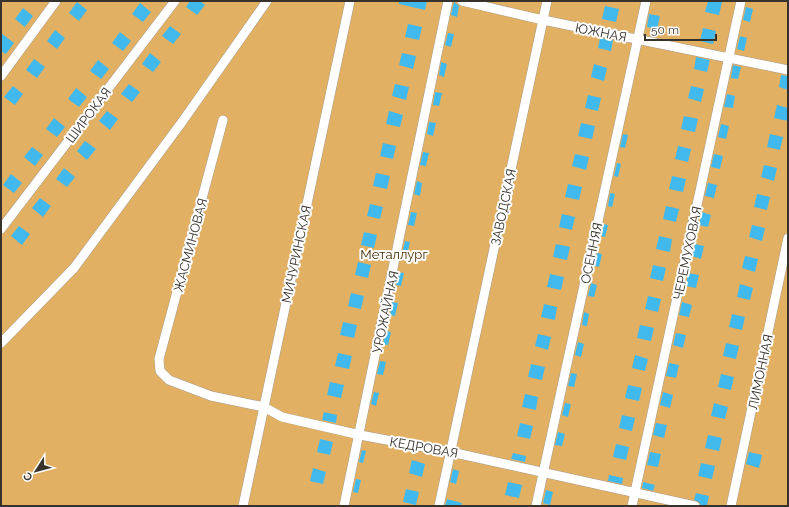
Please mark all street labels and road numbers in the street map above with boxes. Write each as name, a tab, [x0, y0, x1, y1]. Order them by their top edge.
street label: ЮЖНАЯ	[574, 20, 628, 45]
street label: ШИРОКАЯ	[63, 85, 114, 146]
street label: ЗАВОДСКАЯ	[488, 167, 519, 247]
street label: ЖАСМИНОВАЯ	[171, 197, 210, 294]
street label: МИЧУРИНСКАЯ	[279, 204, 314, 304]
street label: ЧЕРЕМУХОВАЯ	[670, 205, 705, 301]
street label: ОСЕННЯЯ	[578, 221, 605, 285]
street label: УРОЖАЙНАЯ	[369, 269, 402, 355]
street label: ЛИМОННАЯ	[745, 333, 776, 411]
street label: КЕДРОВАЯ	[388, 434, 459, 461]

